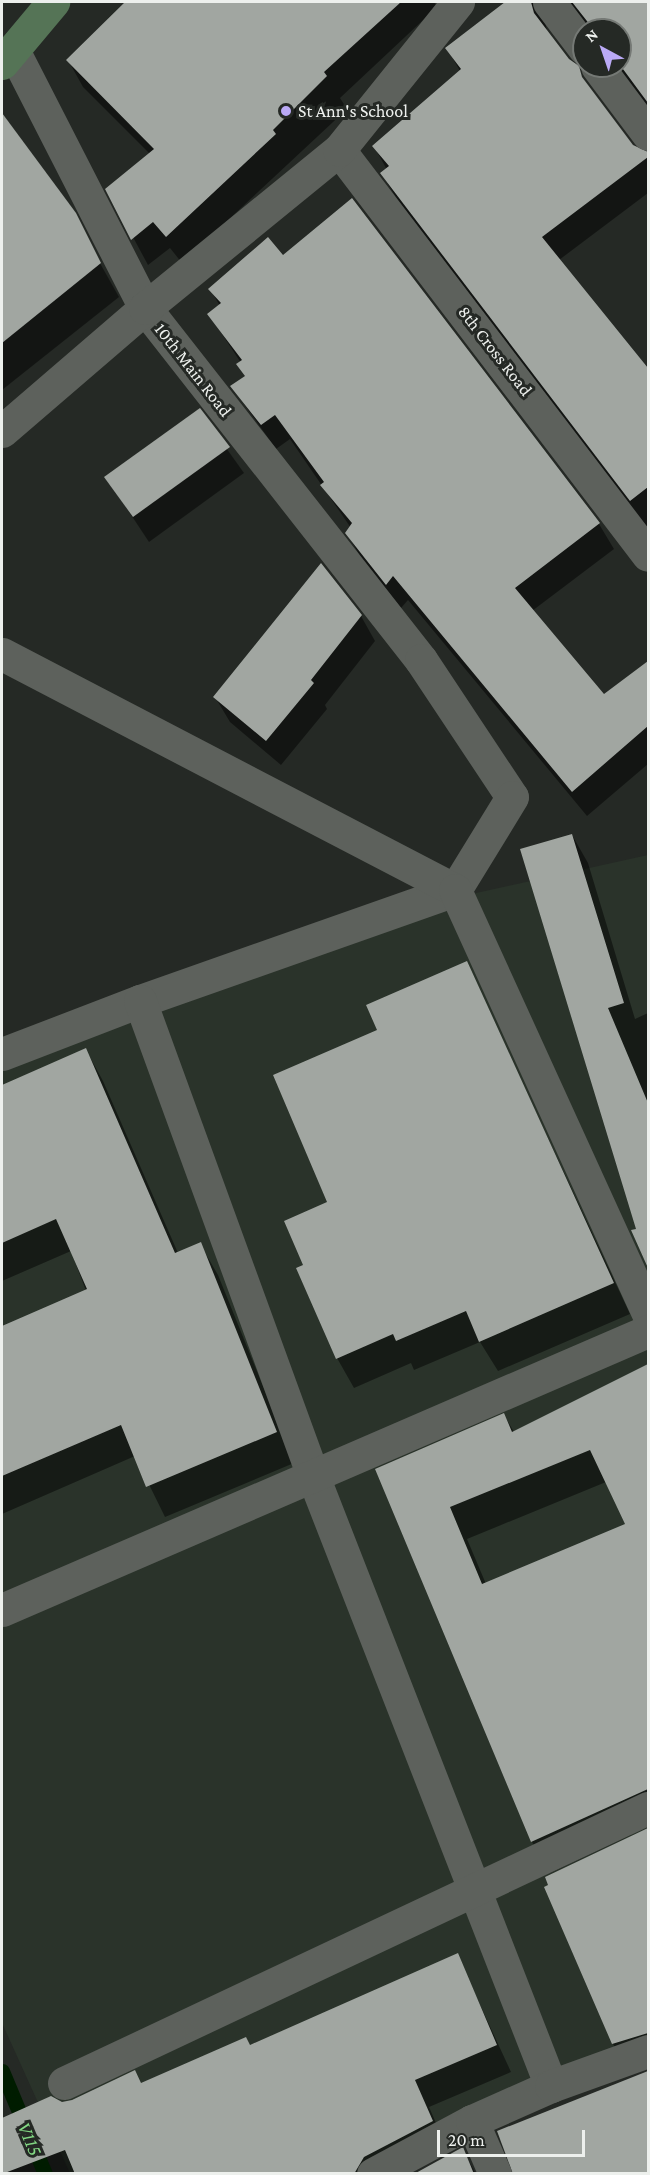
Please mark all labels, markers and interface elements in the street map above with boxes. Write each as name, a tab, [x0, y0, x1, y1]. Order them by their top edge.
north arrow	[572, 18, 632, 78]
text: N	[582, 25, 601, 45]
place label: St Ann's School	[298, 100, 408, 122]
marker: St Ann's School	[279, 104, 293, 118]
street label: 8th Cross Road	[453, 302, 537, 400]
street label: 10th Main Road	[150, 319, 236, 421]
scale bar	[440, 2118, 588, 2156]
water label: V115	[12, 2119, 48, 2159]
text: 20 m	[448, 2130, 485, 2150]

